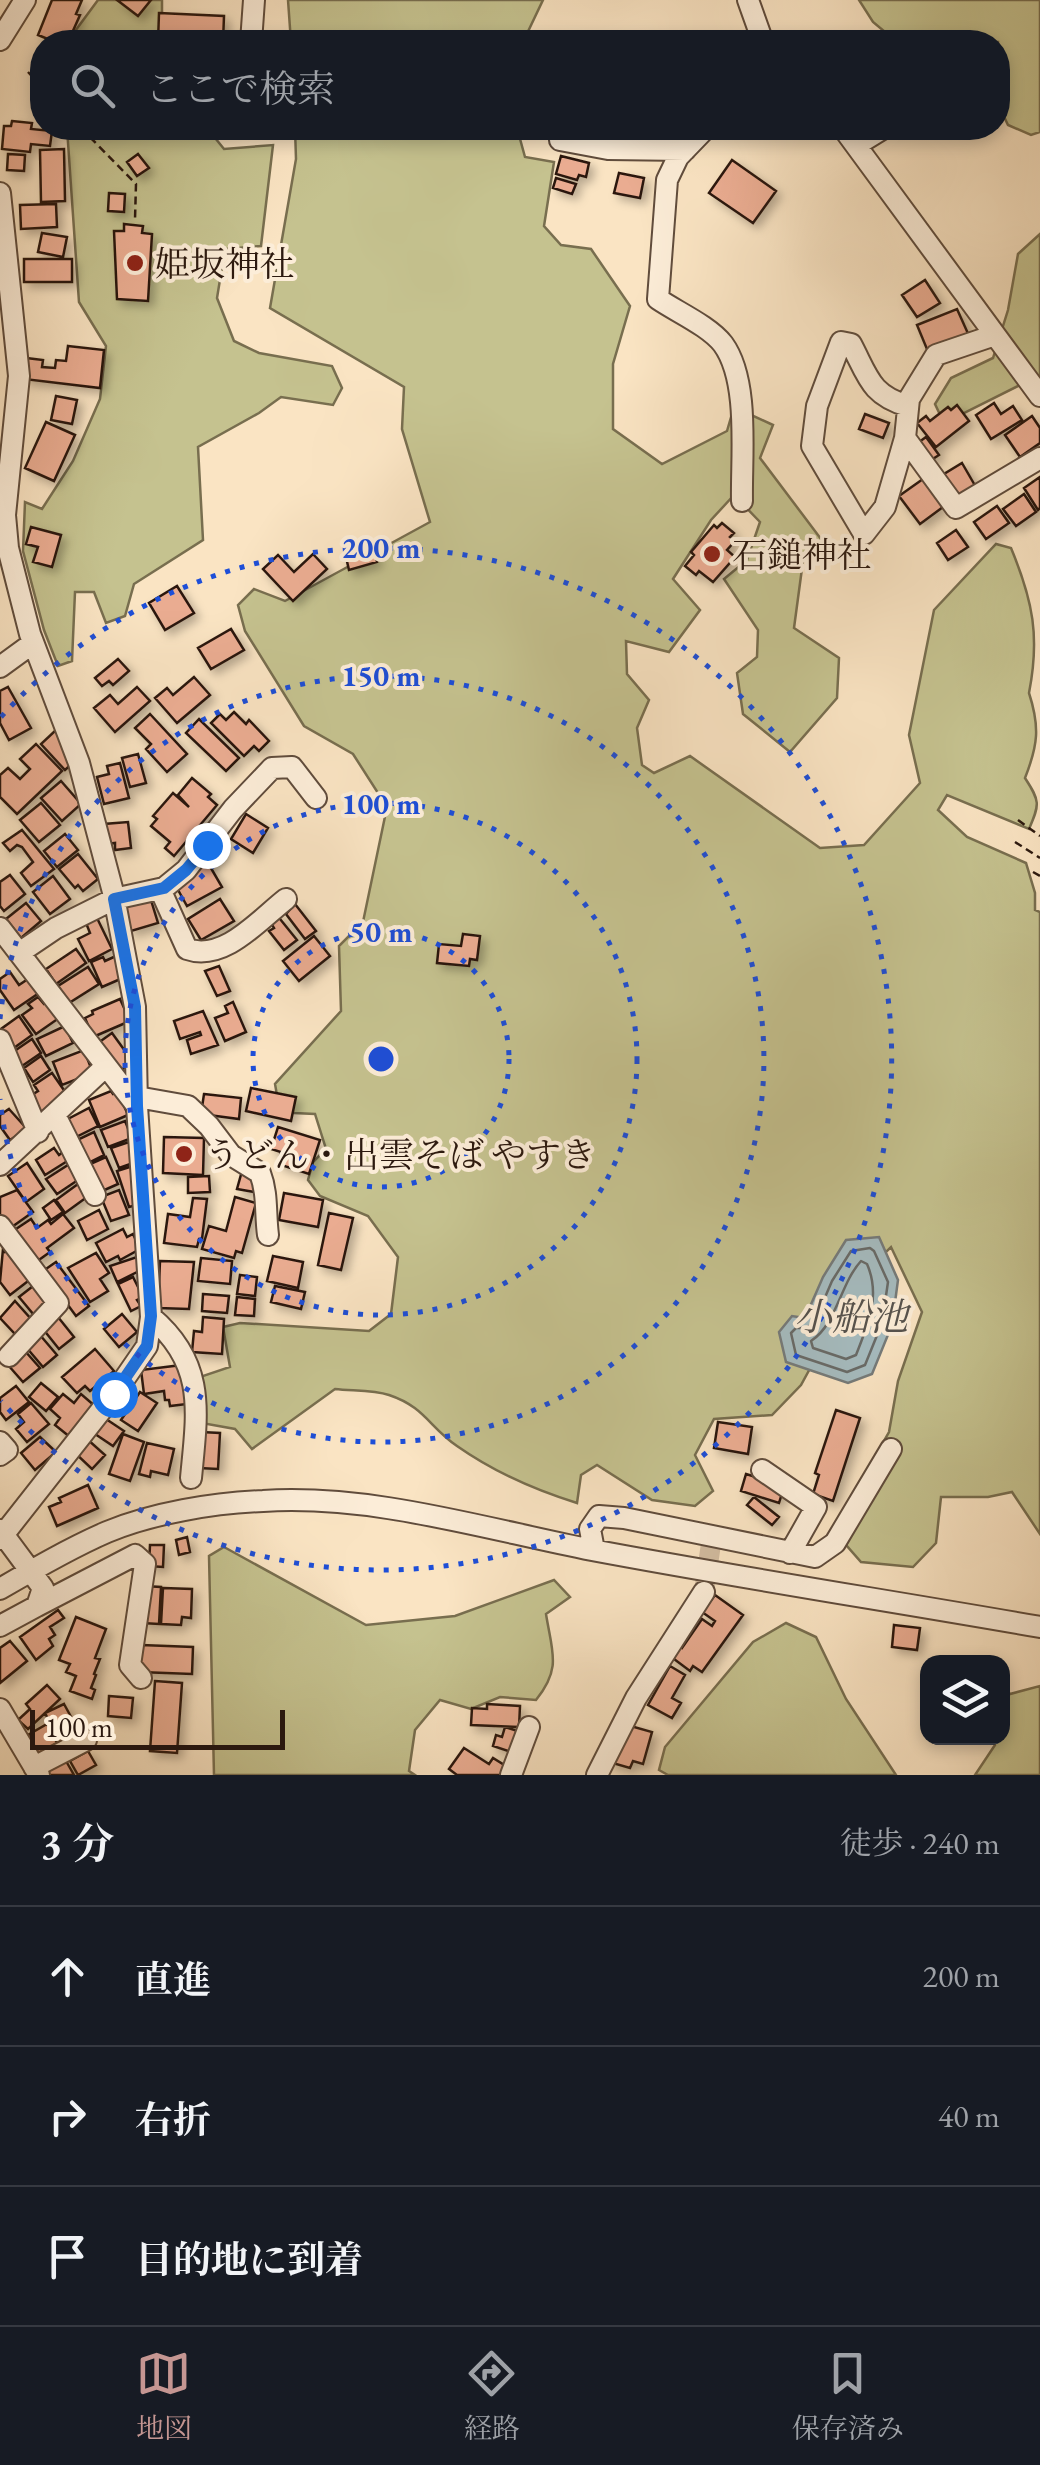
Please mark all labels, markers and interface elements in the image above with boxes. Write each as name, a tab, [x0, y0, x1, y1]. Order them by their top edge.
search box	[30, 30, 1010, 140]
icon: search	[65, 58, 120, 113]
text: ここで検索	[145, 64, 335, 113]
place label: 姫坂神社	[155, 241, 295, 286]
marker: 姫坂神社	[124, 252, 146, 274]
text: 200 m	[342, 528, 420, 567]
place label: 石鎚神社	[732, 532, 872, 577]
marker: 石鎚神社	[701, 543, 723, 565]
text: 150 m	[342, 656, 420, 695]
text: 100 m	[342, 784, 420, 823]
route end	[185, 823, 231, 869]
text: 50 m	[349, 912, 413, 951]
centre of rings	[363, 1041, 399, 1077]
place label: うどん・出雲そば やすき	[204, 1132, 596, 1177]
marker: うどん・出雲そば やすき	[173, 1143, 195, 1165]
water label: 小船池	[794, 1292, 912, 1341]
route start	[92, 1372, 138, 1418]
map controls	[920, 1655, 1010, 1745]
button: layers	[920, 1655, 1010, 1745]
scale bar	[30, 1705, 285, 1750]
text: 100 m	[45, 1709, 113, 1745]
text: 3 分	[40, 1816, 114, 1871]
text: 徒歩 · 240 m	[839, 1822, 1000, 1864]
icon: ahead	[40, 1949, 95, 2004]
text: 直進	[135, 1955, 211, 2004]
text: 200 m	[923, 1955, 1000, 1997]
icon: right	[40, 2089, 95, 2144]
text: 右折	[135, 2095, 211, 2144]
text: 40 m	[938, 2095, 1000, 2137]
icon: arrive	[40, 2229, 95, 2284]
text: 目的地に到着	[135, 2235, 363, 2284]
tab: 地図	[136, 2346, 192, 2446]
tab: 経路	[464, 2346, 520, 2446]
tab: 保存済み	[792, 2346, 904, 2446]

